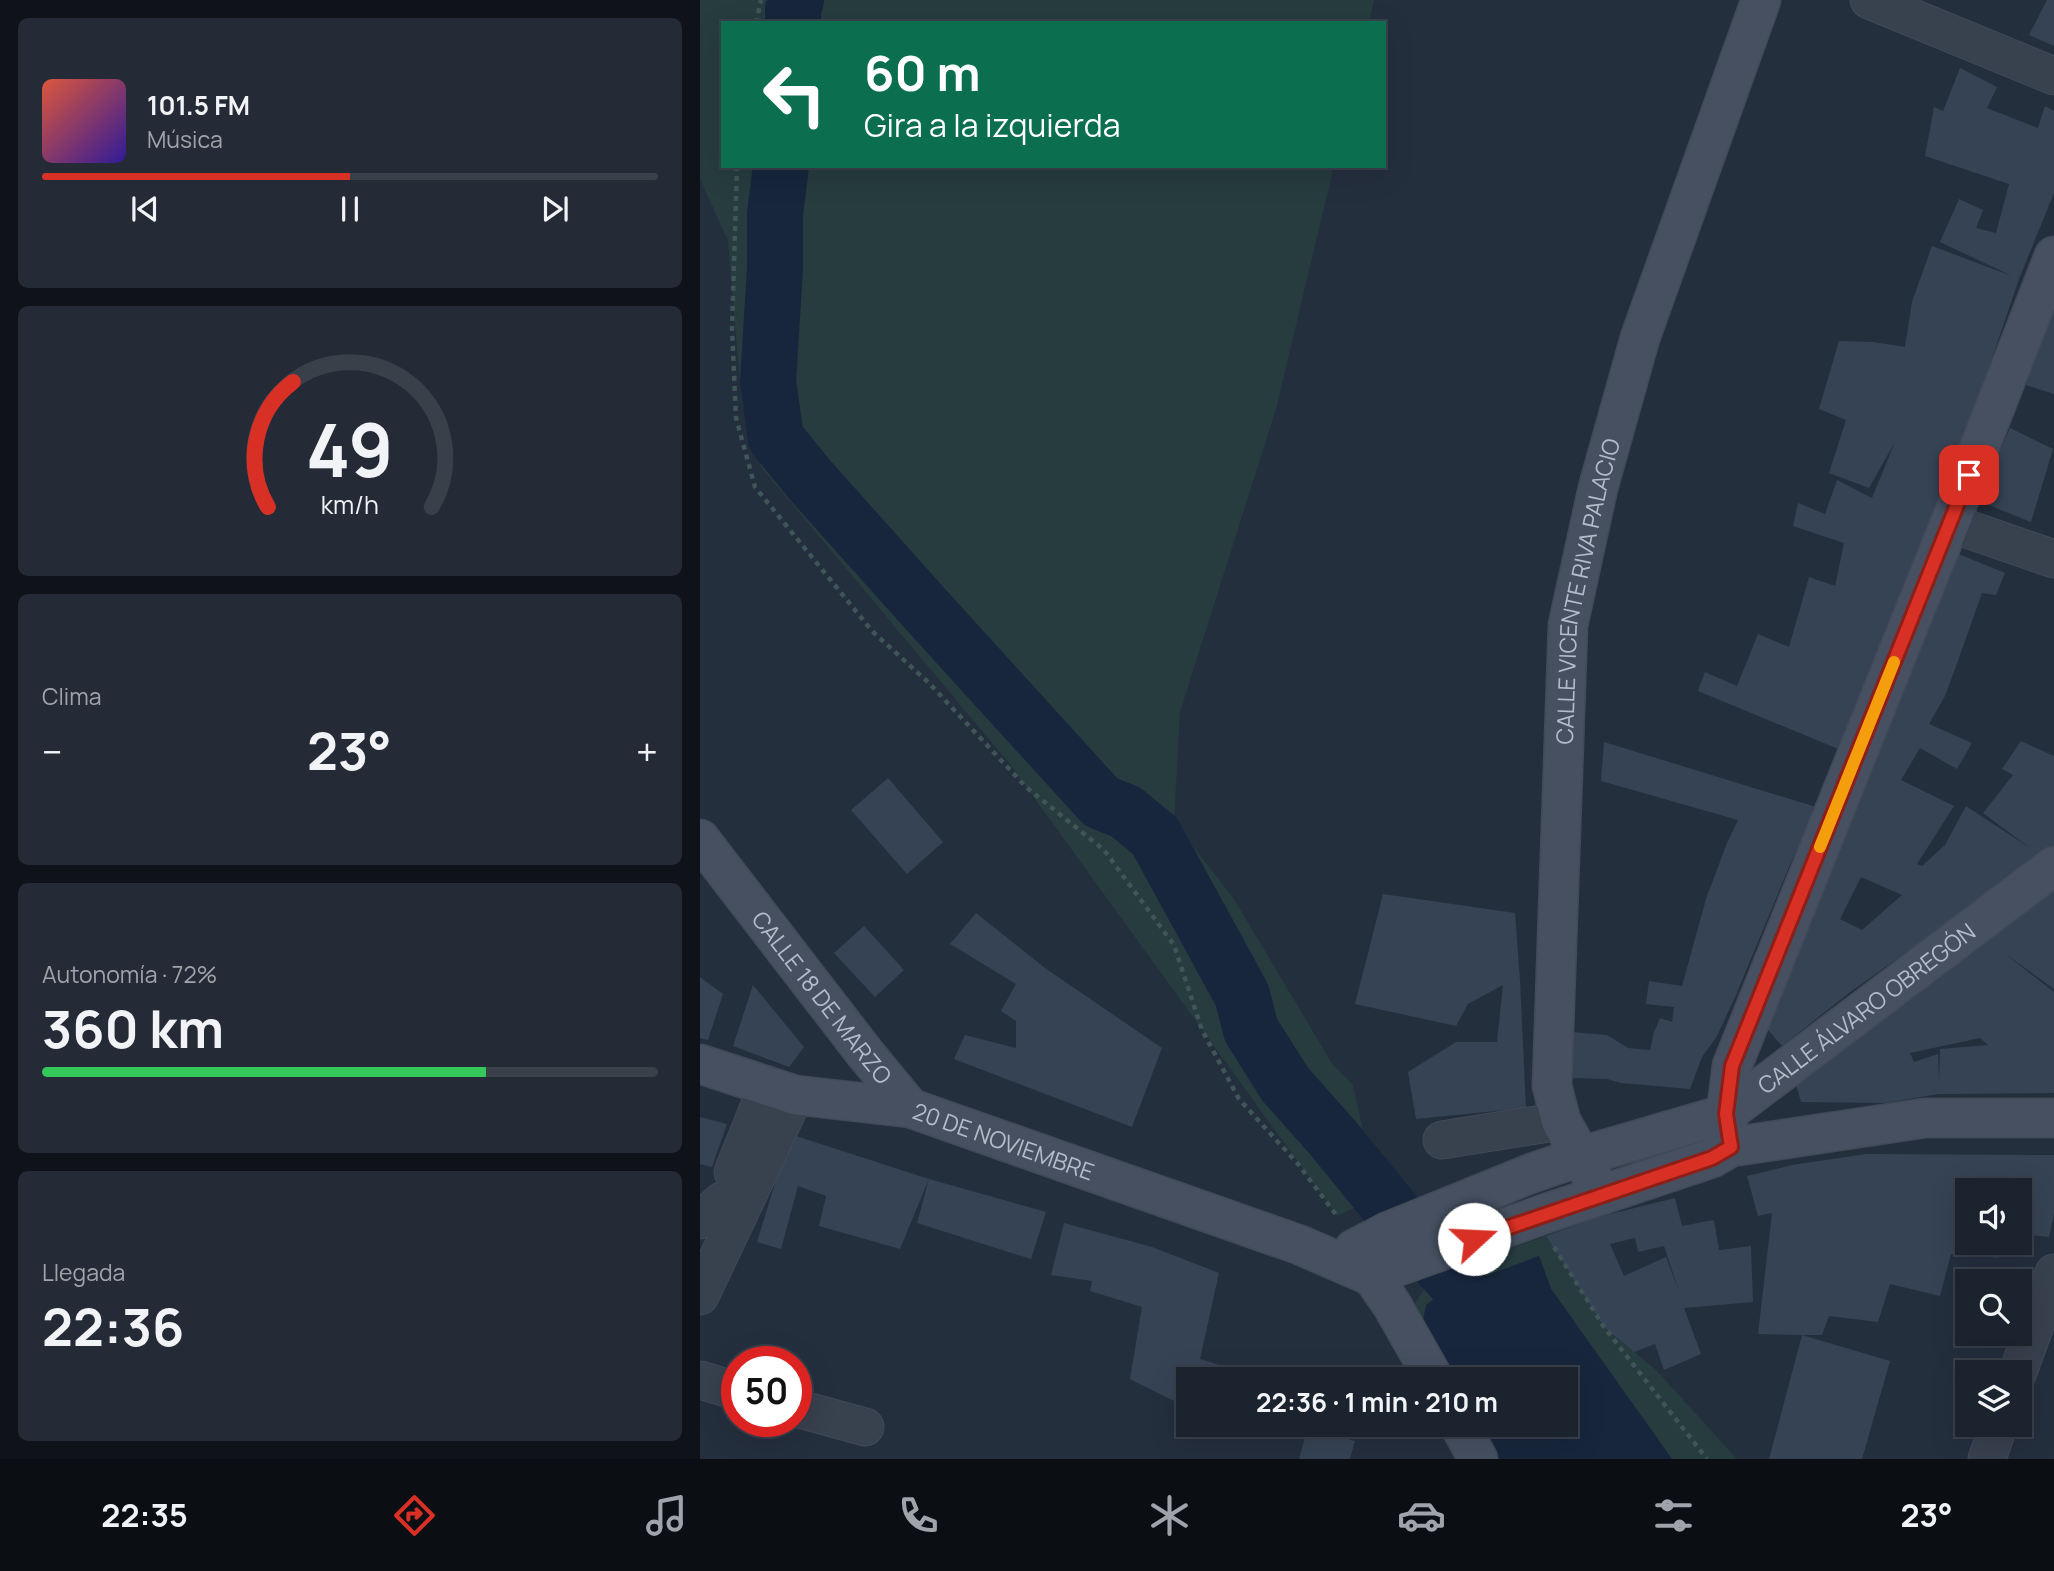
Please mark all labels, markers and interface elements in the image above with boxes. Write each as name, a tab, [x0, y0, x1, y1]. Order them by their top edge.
text: 60 m	[864, 39, 981, 106]
icon: left	[749, 49, 840, 140]
text: 101.5 FM	[147, 87, 250, 123]
text: Gira a la izquierda	[864, 103, 1120, 147]
text: Música	[147, 123, 223, 155]
icon: previous	[126, 190, 164, 228]
icon: pause	[331, 190, 369, 228]
icon: next	[536, 190, 574, 228]
text: 49	[306, 400, 394, 500]
street label: CALLE VICENTE RIVA PALACIO	[1548, 434, 1627, 745]
pin	[1939, 445, 1999, 505]
icon: arrive	[1950, 456, 1988, 494]
text: km/h	[321, 487, 379, 522]
text: Clima	[42, 680, 101, 712]
text: 23°	[307, 715, 392, 786]
text: −	[42, 725, 63, 777]
text: +	[636, 725, 658, 777]
street label: CALLE 18 DE MARZO	[745, 904, 900, 1091]
street label: CALLE ÁLVARO OBREGÓN	[1751, 915, 1981, 1101]
text: Autonomía · 72%	[42, 958, 217, 990]
text: 360 km	[42, 993, 224, 1064]
street label: 20 DE NOVIEMBRE	[909, 1094, 1099, 1188]
map controls	[1955, 1178, 2032, 1437]
button: sound	[1955, 1178, 2032, 1255]
position arrow	[1437, 1202, 1511, 1276]
text: Llegada	[42, 1256, 125, 1288]
button: search	[1955, 1269, 2032, 1346]
text: 22:36	[42, 1291, 184, 1362]
speed limit sign: 50	[721, 1346, 812, 1437]
button: layers	[1955, 1360, 2032, 1437]
text: 22:36 · 1 min · 210 m	[1256, 1384, 1498, 1420]
icon: directions	[390, 1491, 439, 1540]
icon: music	[642, 1491, 691, 1540]
icon: phone	[894, 1491, 943, 1540]
icon: climate	[1145, 1491, 1194, 1540]
icon: car	[1397, 1491, 1446, 1540]
icon: filters	[1649, 1491, 1698, 1540]
text: 22:35	[101, 1493, 188, 1537]
text: 23°	[1900, 1493, 1953, 1537]

